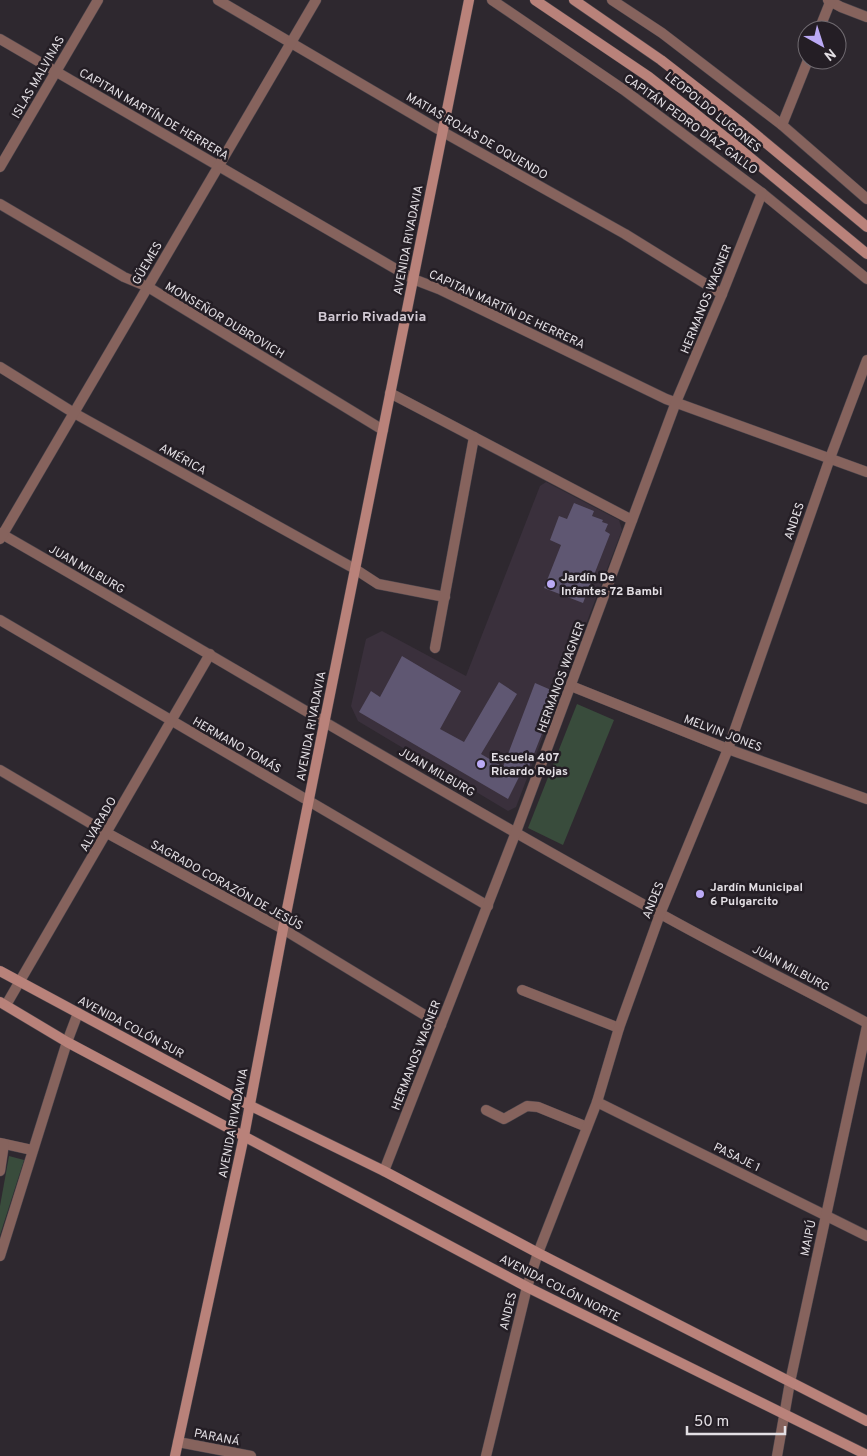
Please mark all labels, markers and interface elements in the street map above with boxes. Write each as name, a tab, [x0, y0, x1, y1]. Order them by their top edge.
north arrow	[797, 20, 847, 70]
street label: ISLAS MALVINAS	[9, 33, 69, 122]
text: N	[820, 44, 838, 64]
street label: CAPITAN MARTÍN DE HERRERA	[76, 65, 231, 164]
street label: LEOPOLDO LUGONES	[661, 69, 764, 157]
street label: CAPITÁN PEDRO DÍAZ GALLO	[620, 71, 761, 179]
street label: MATIAS ROJAS DE OQUENDO	[403, 90, 550, 184]
street label: AVENIDA RIVADAVIA	[390, 184, 427, 296]
street label: GÜEMES	[129, 239, 167, 288]
street label: HERMANOS WAGNER	[678, 242, 736, 356]
street label: CAPITAN MARTÍN DE HERRERA	[426, 267, 587, 353]
street label: MONSEÑOR DUBROVICH	[162, 279, 287, 363]
district label: Barrio Rivadavia	[318, 309, 426, 326]
street label: AMÉRICA	[156, 440, 209, 479]
street label: ANDES	[781, 500, 809, 542]
street label: JUAN MILBURG	[46, 542, 127, 598]
place label: Jardín De Infantes 72 Bambi	[561, 570, 662, 600]
marker: Jardín De Infantes 72 Bambi	[545, 578, 557, 590]
street label: HERMANOS WAGNER	[534, 620, 589, 735]
street label: AVENIDA RIVADAVIA	[293, 670, 330, 782]
street label: MELVIN JONES	[681, 712, 764, 756]
street label: HERMANO TOMÁS	[189, 714, 284, 778]
street label: JUAN MILBURG	[396, 745, 477, 801]
place label: Escuela 407 Ricardo Rojas	[491, 750, 568, 780]
marker: Escuela 407 Ricardo Rojas	[475, 758, 487, 770]
street label: ALVARADO	[77, 794, 121, 855]
street label: SAGRADO CORAZÓN DE JESÚS	[147, 837, 306, 935]
street label: ANDES	[639, 879, 669, 921]
place label: Jardín Municipal 6 Pulgarcito	[710, 880, 803, 910]
marker: Jardín Municipal 6 Pulgarcito	[694, 888, 706, 900]
street label: JUAN MILBURG	[749, 942, 832, 996]
street label: AVENIDA COLÓN SUR	[75, 993, 186, 1063]
street label: HERMANOS WAGNER	[389, 998, 445, 1113]
street label: AVENIDA RIVADAVIA	[215, 1067, 252, 1179]
street label: PASAJE 1	[710, 1140, 763, 1176]
street label: MAIPÚ	[797, 1219, 821, 1258]
street label: AVENIDA COLÓN NORTE	[496, 1251, 623, 1326]
street label: ANDES	[497, 1291, 521, 1332]
scale bar	[687, 1404, 784, 1436]
text: 50 m	[694, 1413, 729, 1432]
street label: PARANÁ	[193, 1426, 241, 1450]

